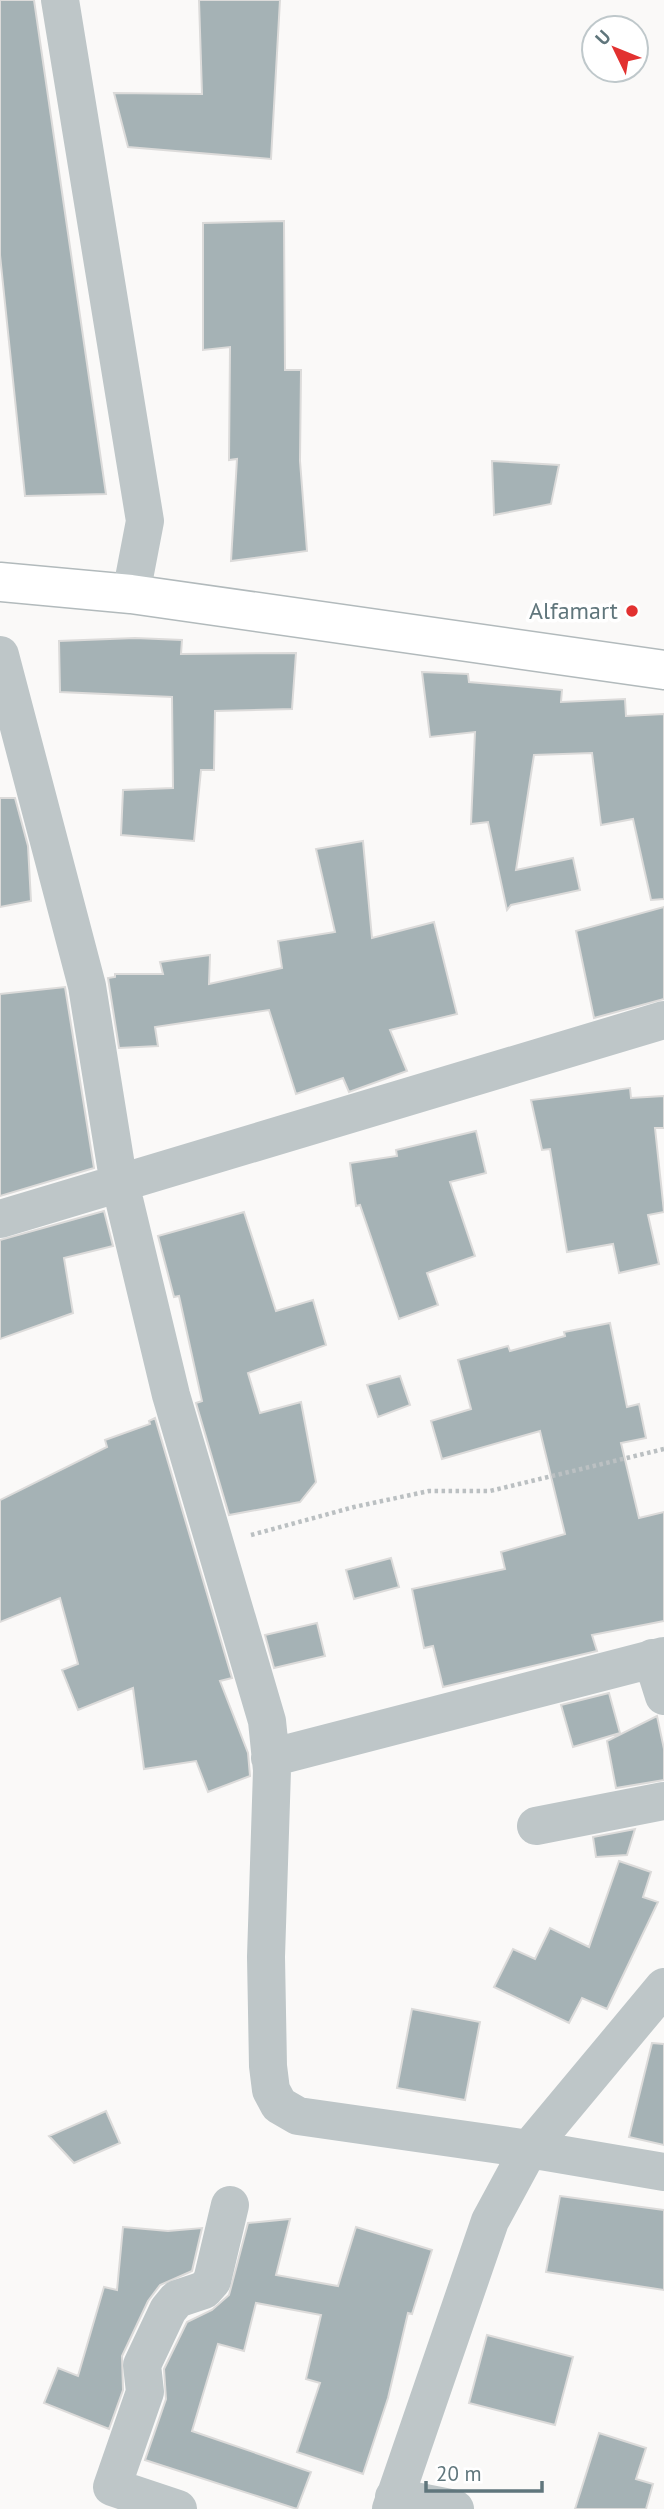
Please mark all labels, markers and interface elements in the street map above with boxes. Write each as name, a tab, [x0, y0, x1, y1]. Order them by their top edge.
north arrow	[580, 14, 650, 84]
text: U	[590, 25, 615, 50]
place label: Alfamart	[529, 595, 618, 626]
marker: Alfamart	[624, 603, 640, 619]
scale bar	[426, 2450, 542, 2494]
text: 20 m	[436, 2460, 482, 2487]

